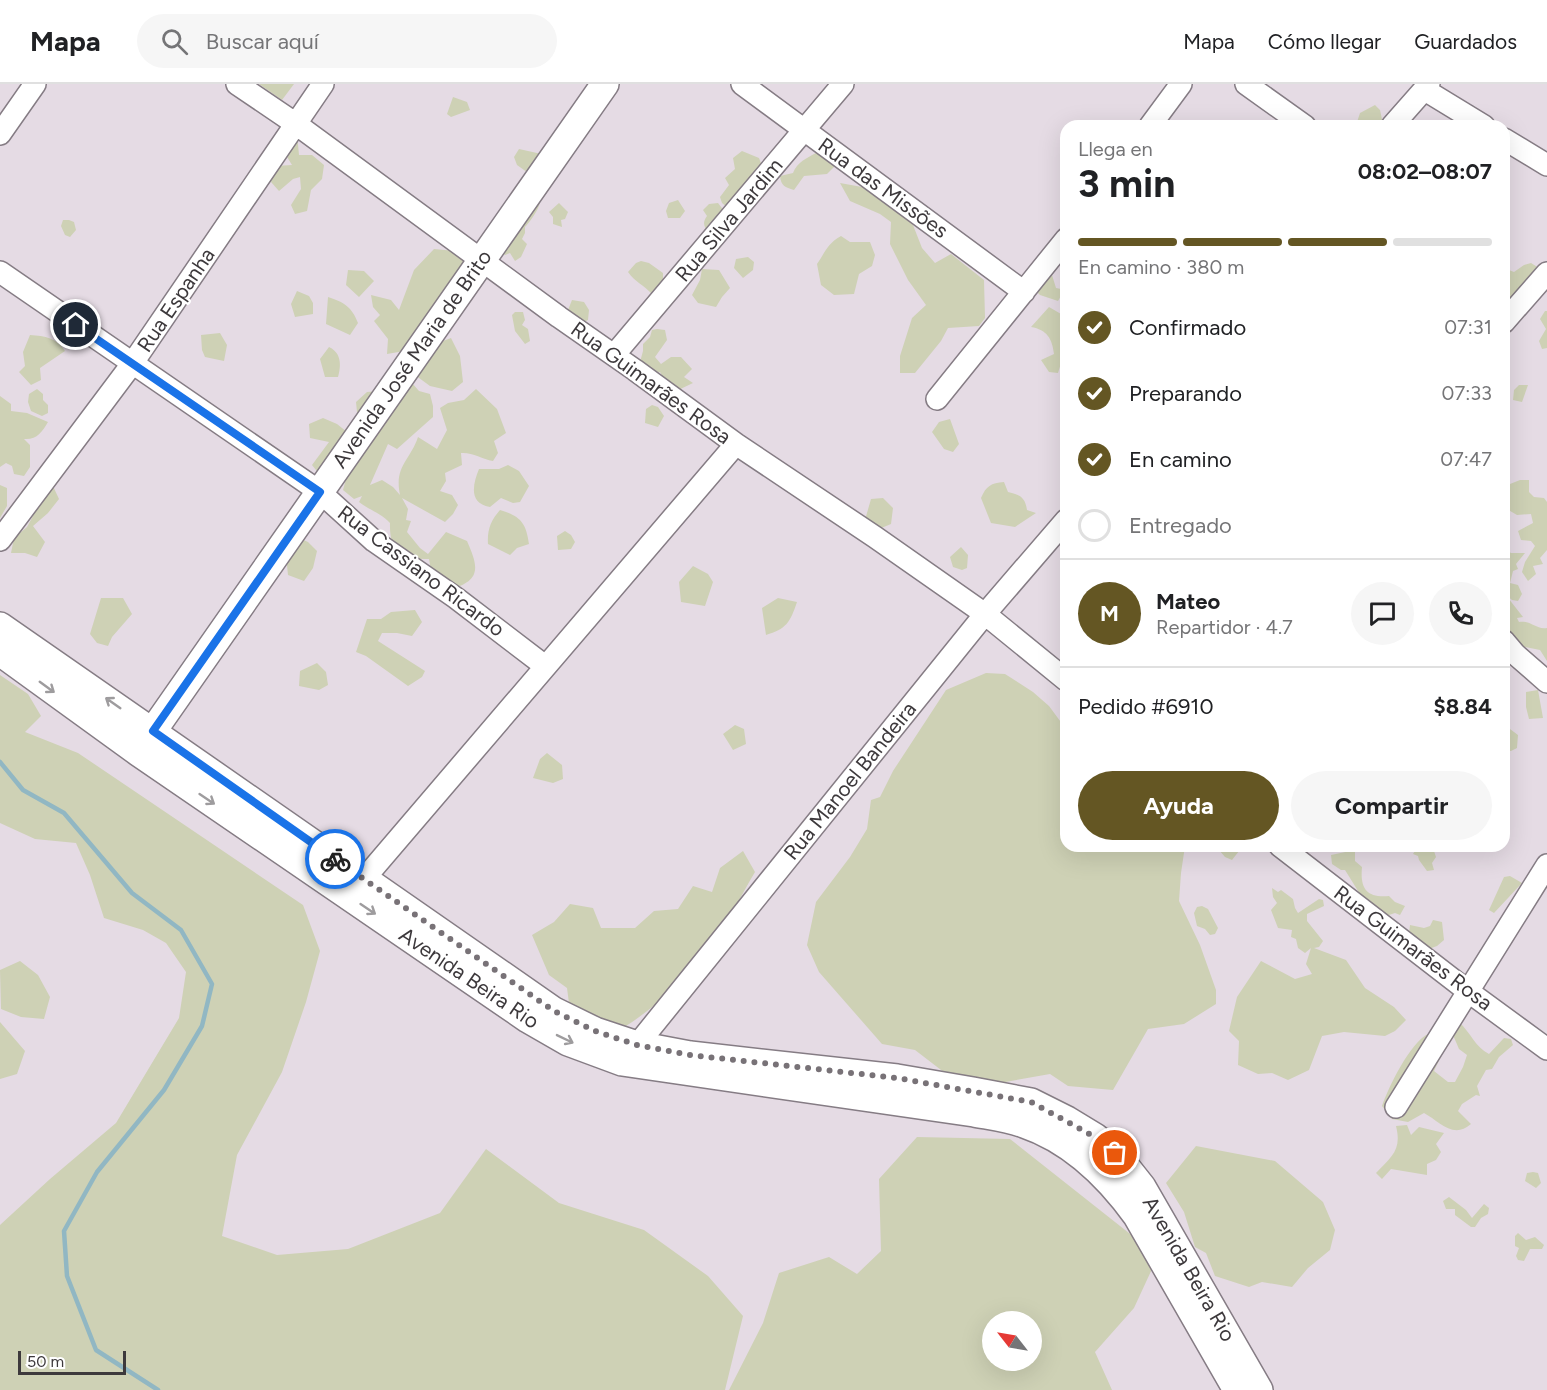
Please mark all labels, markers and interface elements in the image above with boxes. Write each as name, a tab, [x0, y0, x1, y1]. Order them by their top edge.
search box	[137, 14, 557, 68]
text: Mapa	[30, 24, 101, 58]
icon: search	[158, 25, 191, 58]
text: Buscar aquí	[206, 28, 319, 55]
text: Mapa	[1183, 29, 1235, 54]
text: Cómo llegar	[1268, 29, 1381, 54]
text: Guardados	[1414, 29, 1517, 54]
street label: Rua das Missões	[813, 132, 953, 243]
text: Llega en	[1078, 137, 1153, 161]
street label: Rua Silva Jardim	[670, 153, 787, 286]
text: 08:02–08:07	[1358, 158, 1492, 185]
text: 3 min	[1078, 160, 1175, 207]
street label: Rua Espanha	[132, 243, 220, 357]
street label: Avenida José Maria de Brito	[327, 245, 497, 473]
text: En camino · 380 m	[1078, 255, 1244, 279]
pin	[50, 299, 101, 350]
icon: home	[59, 308, 92, 341]
icon: check	[1078, 311, 1111, 344]
text: Confirmado	[1129, 314, 1246, 341]
text: 07:31	[1444, 315, 1492, 339]
street label: Rua Guimarães Rosa	[566, 316, 736, 449]
icon: check	[1078, 377, 1111, 410]
text: Preparando	[1129, 380, 1242, 407]
text: 07:33	[1442, 381, 1492, 405]
icon: check	[1078, 443, 1111, 476]
text: En camino	[1129, 446, 1232, 473]
text: 07:47	[1440, 447, 1492, 471]
street label: Rua Cassiano Ricardo	[333, 500, 510, 642]
text: Entregado	[1129, 512, 1232, 539]
button: chat	[1351, 582, 1414, 645]
button: phone	[1429, 582, 1492, 645]
text: Mateo	[1156, 588, 1220, 615]
text: M	[1100, 600, 1119, 627]
text: Repartidor · 4.7	[1156, 615, 1293, 639]
one-way arrow	[39, 681, 55, 693]
text: Pedido #6910	[1078, 693, 1214, 720]
text: $8.84	[1434, 693, 1492, 720]
one-way arrow	[105, 697, 121, 709]
street label: Rua Manoel Bandeira	[778, 697, 921, 865]
button: Ayuda	[1078, 771, 1279, 840]
button: Compartir	[1291, 771, 1492, 840]
one-way arrow	[198, 793, 214, 805]
courier	[305, 829, 365, 889]
icon: bike	[319, 843, 352, 876]
street label: Rua Guimarães Rosa	[1329, 880, 1497, 1015]
one-way arrow	[359, 903, 375, 915]
street label: Avenida Beira Rio	[395, 922, 544, 1034]
one-way arrow	[556, 1034, 574, 1046]
pin	[1089, 1127, 1140, 1178]
icon: bag	[1098, 1136, 1131, 1169]
street label: Avenida Beira Rio	[1138, 1192, 1241, 1346]
north arrow	[982, 1311, 1042, 1371]
map controls	[982, 1311, 1042, 1371]
scale bar	[18, 1348, 126, 1376]
text: 50 m	[27, 1352, 64, 1371]

